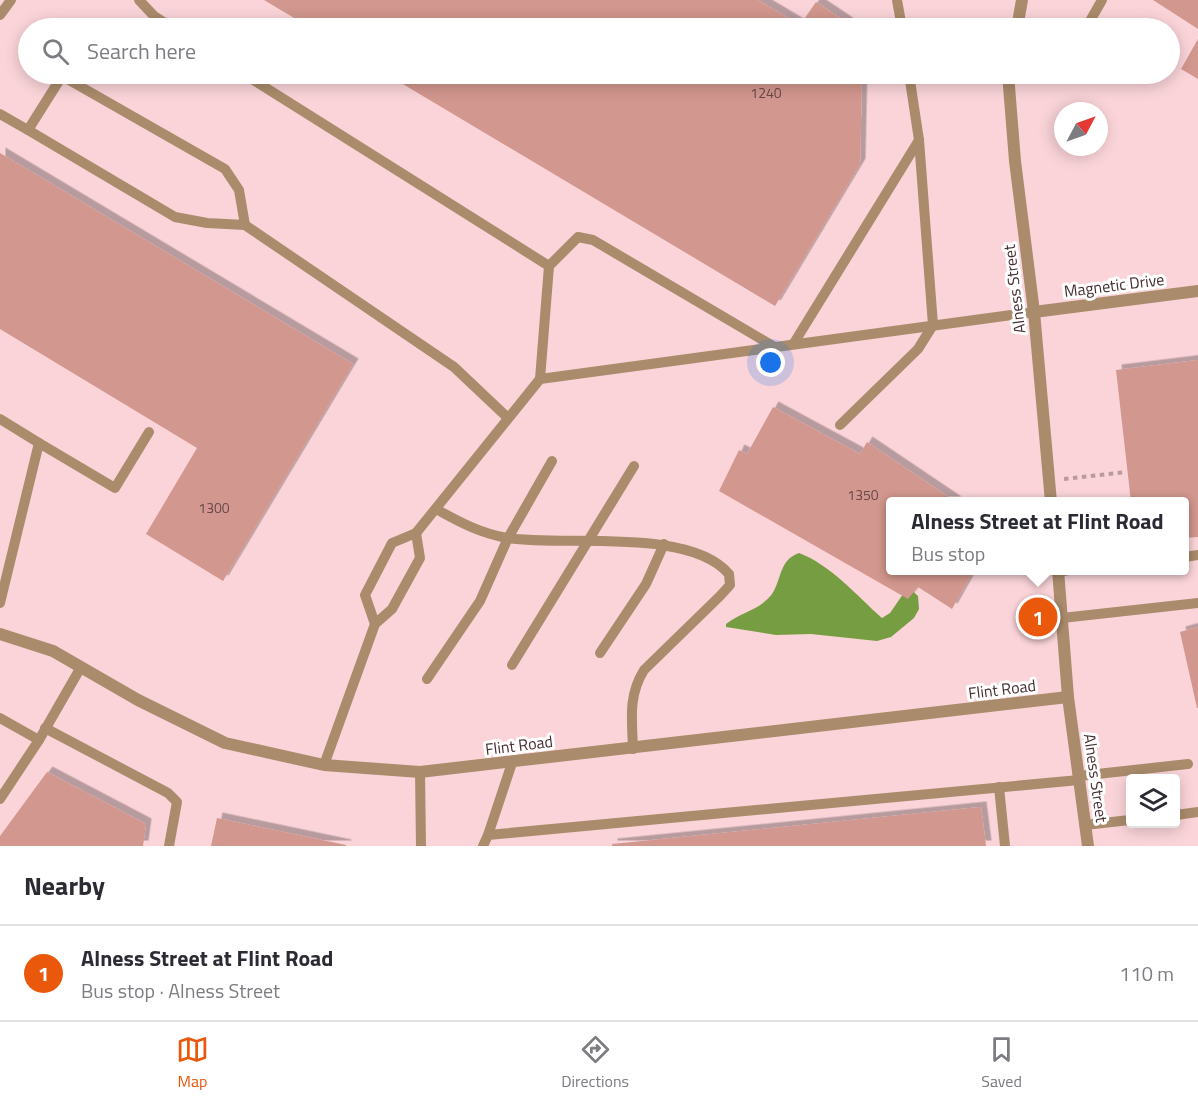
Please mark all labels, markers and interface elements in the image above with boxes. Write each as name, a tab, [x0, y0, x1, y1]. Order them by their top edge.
search box	[18, 18, 1180, 84]
text: Search here	[87, 34, 196, 68]
icon: search	[39, 35, 72, 68]
house number: 1240	[750, 82, 782, 103]
north arrow	[1054, 102, 1108, 156]
street label: Alness Street	[997, 243, 1031, 335]
street label: Magnetic Drive	[1062, 267, 1166, 303]
your location	[756, 348, 785, 377]
house number: 1350	[847, 484, 879, 505]
house number: 1300	[198, 497, 230, 518]
popup	[886, 497, 1189, 575]
text: Alness Street at Flint Road	[911, 504, 1164, 538]
text: Bus stop	[911, 538, 985, 569]
pin: 1	[1018, 594, 1058, 640]
street label: Flint Road	[967, 673, 1037, 705]
street label: Flint Road	[484, 729, 554, 761]
street label: Alness Street	[1078, 732, 1114, 824]
map controls	[1126, 774, 1180, 828]
button: layers	[1126, 774, 1180, 828]
text: Nearby	[24, 866, 105, 905]
text: Alness Street at Flint Road	[81, 941, 333, 975]
text: 1	[38, 958, 49, 989]
text: 110 m	[1119, 958, 1174, 989]
text: Bus stop · Alness Street	[81, 975, 280, 1006]
tab: Map	[176, 1033, 209, 1093]
tab: Directions	[561, 1033, 629, 1093]
tab: Saved	[981, 1033, 1022, 1093]

